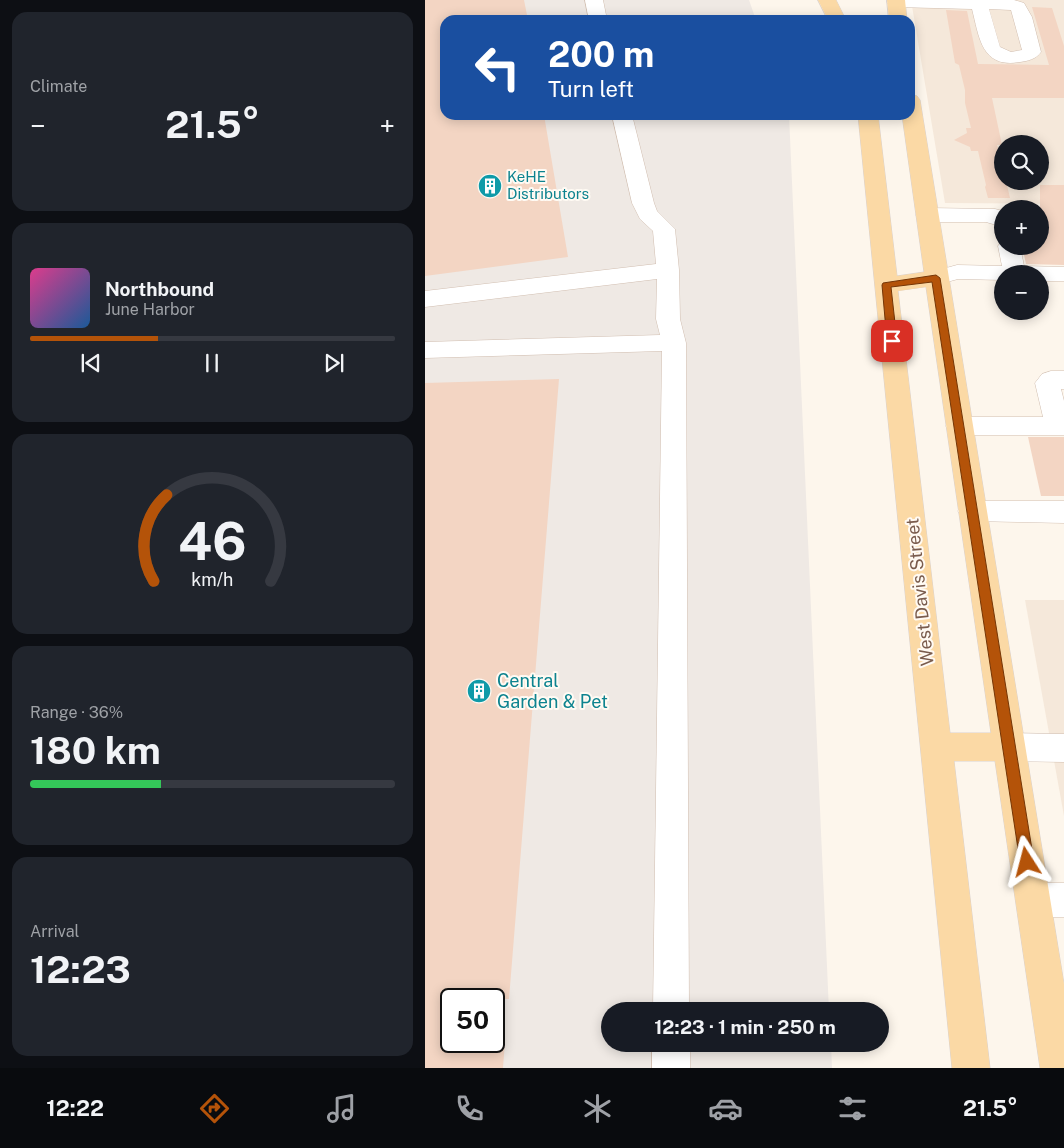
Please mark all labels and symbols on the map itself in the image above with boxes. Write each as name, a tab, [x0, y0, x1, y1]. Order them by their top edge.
place label: KeHE Distributors	[507, 168, 589, 202]
building icon: KeHE Distributors	[477, 173, 503, 199]
pin	[871, 320, 913, 362]
street label: West Davis Street	[901, 517, 938, 667]
place label: Central Garden & Pet	[497, 670, 608, 712]
building icon: Central Garden & Pet	[466, 678, 492, 704]
position arrow	[1000, 835, 1052, 887]
speed limit sign: 50	[440, 988, 505, 1053]

